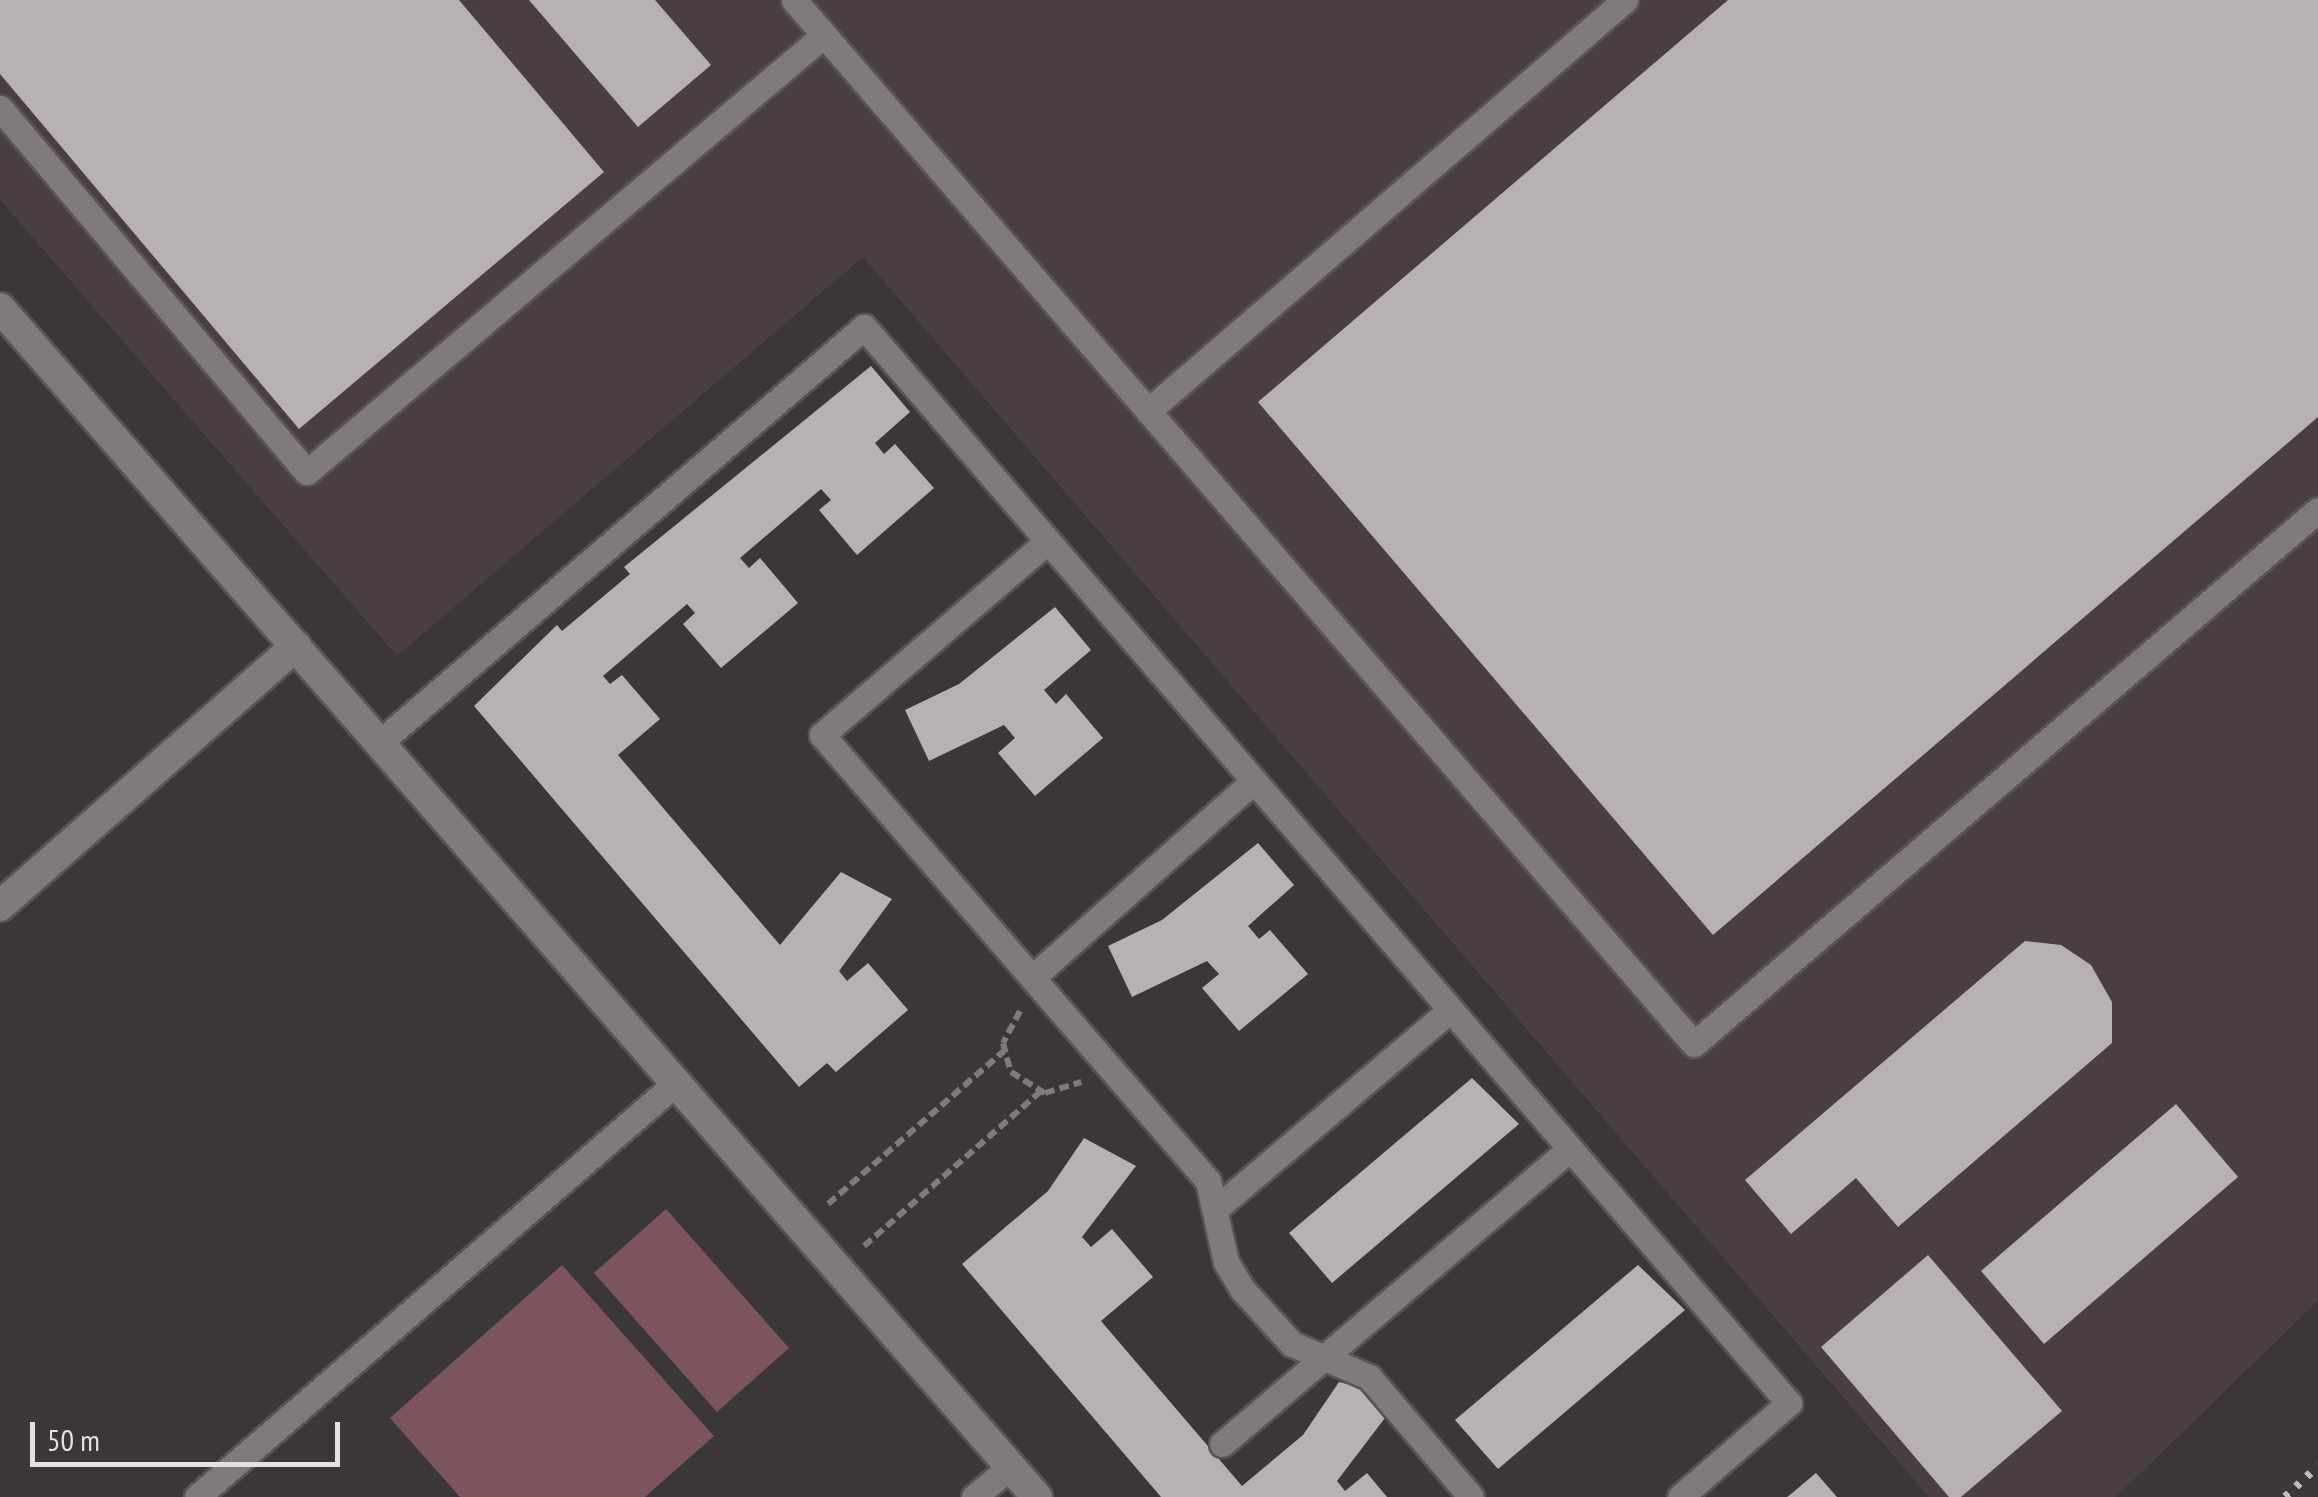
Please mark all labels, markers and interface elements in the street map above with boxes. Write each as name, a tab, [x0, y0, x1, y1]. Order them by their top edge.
scale bar	[35, 1402, 345, 1464]
text: 50 m	[47, 1420, 100, 1459]

